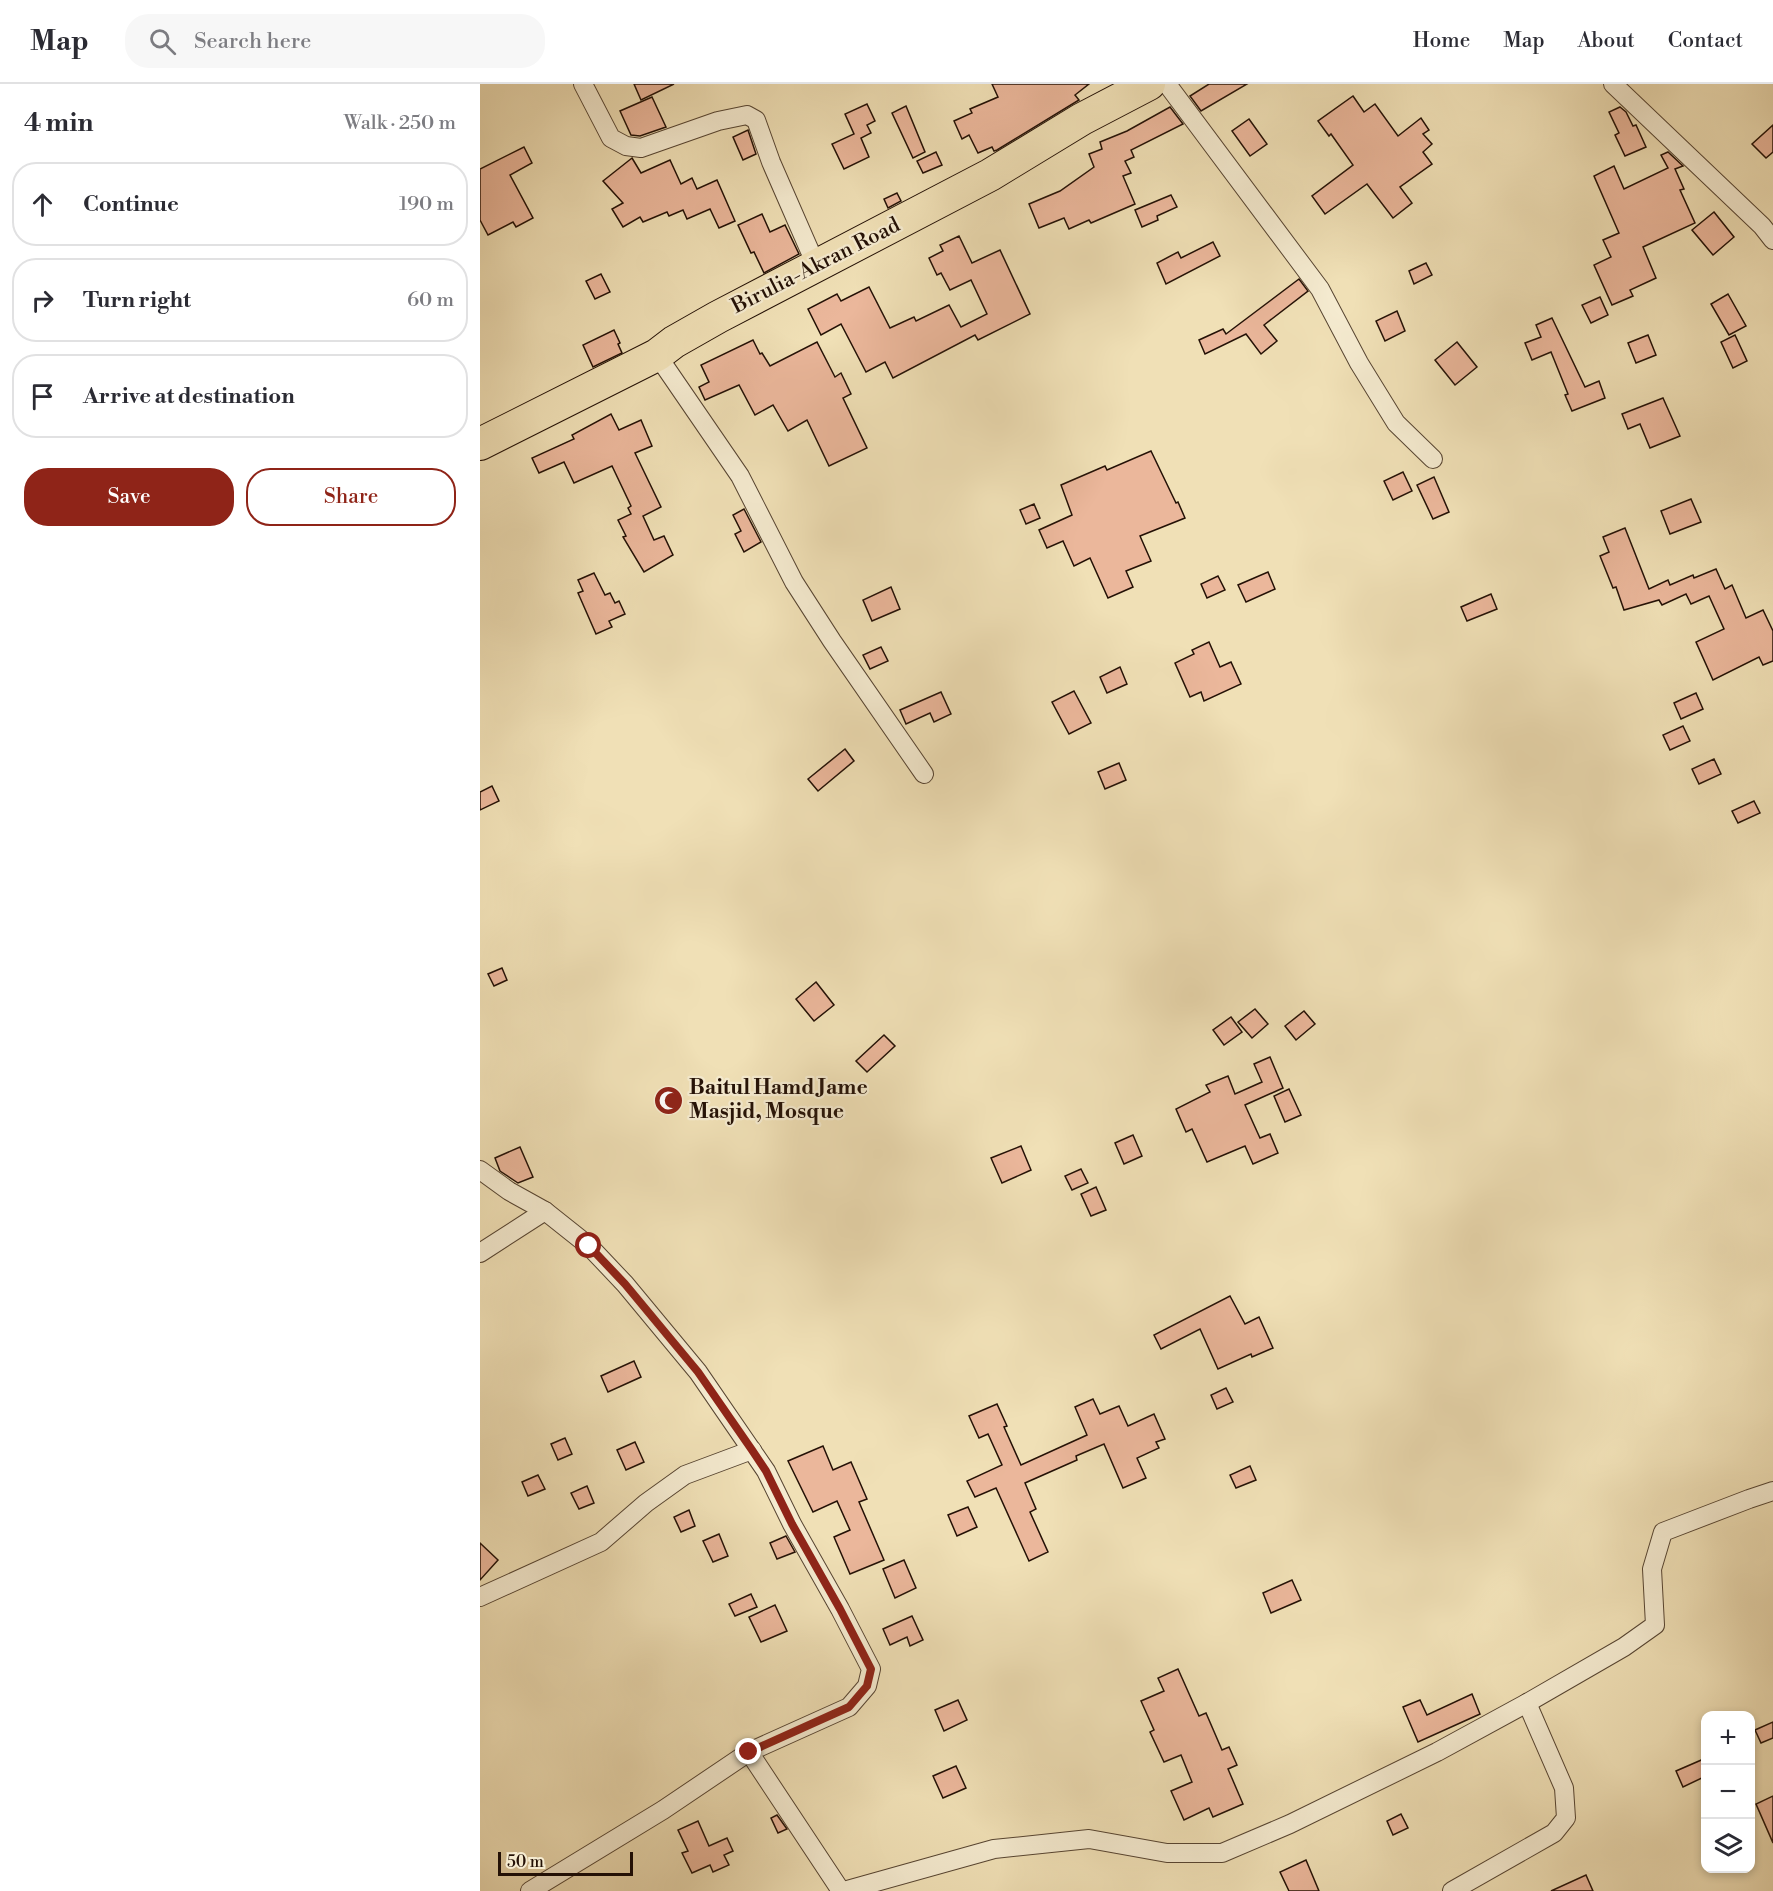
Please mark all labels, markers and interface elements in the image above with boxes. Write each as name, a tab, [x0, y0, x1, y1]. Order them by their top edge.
search box	[125, 14, 545, 68]
text: Map	[30, 24, 89, 59]
icon: search	[146, 25, 179, 58]
text: Search here	[194, 28, 311, 55]
text: Home	[1413, 28, 1470, 54]
text: Map	[1503, 28, 1545, 54]
text: About	[1578, 28, 1635, 54]
text: Contact	[1668, 28, 1743, 54]
text: 4 min	[24, 107, 94, 139]
text: Walk · 250 m	[344, 111, 456, 136]
icon: ahead	[26, 188, 59, 221]
text: Continue	[83, 191, 179, 218]
text: 190 m	[399, 192, 454, 217]
street label: Birulia-Akran Road	[726, 212, 905, 320]
icon: right	[26, 284, 59, 317]
text: Turn right	[83, 287, 191, 314]
text: 60 m	[407, 288, 454, 313]
icon: arrive	[26, 380, 59, 413]
text: Arrive at destination	[83, 383, 295, 410]
button: Save	[24, 468, 234, 526]
button: Share	[246, 468, 456, 526]
place label: Baitul Hamd Jame Masjid, Mosque	[689, 1075, 868, 1125]
mosque icon: Baitul Hamd Jame Masjid, Mosque	[652, 1084, 684, 1116]
route start	[575, 1232, 601, 1258]
map controls	[1701, 1711, 1755, 1873]
button: +	[1701, 1711, 1755, 1765]
route end	[735, 1738, 761, 1764]
button: −	[1701, 1765, 1755, 1819]
button: layers	[1701, 1819, 1755, 1873]
scale bar	[498, 1849, 633, 1876]
text: 50 m	[507, 1852, 544, 1872]

